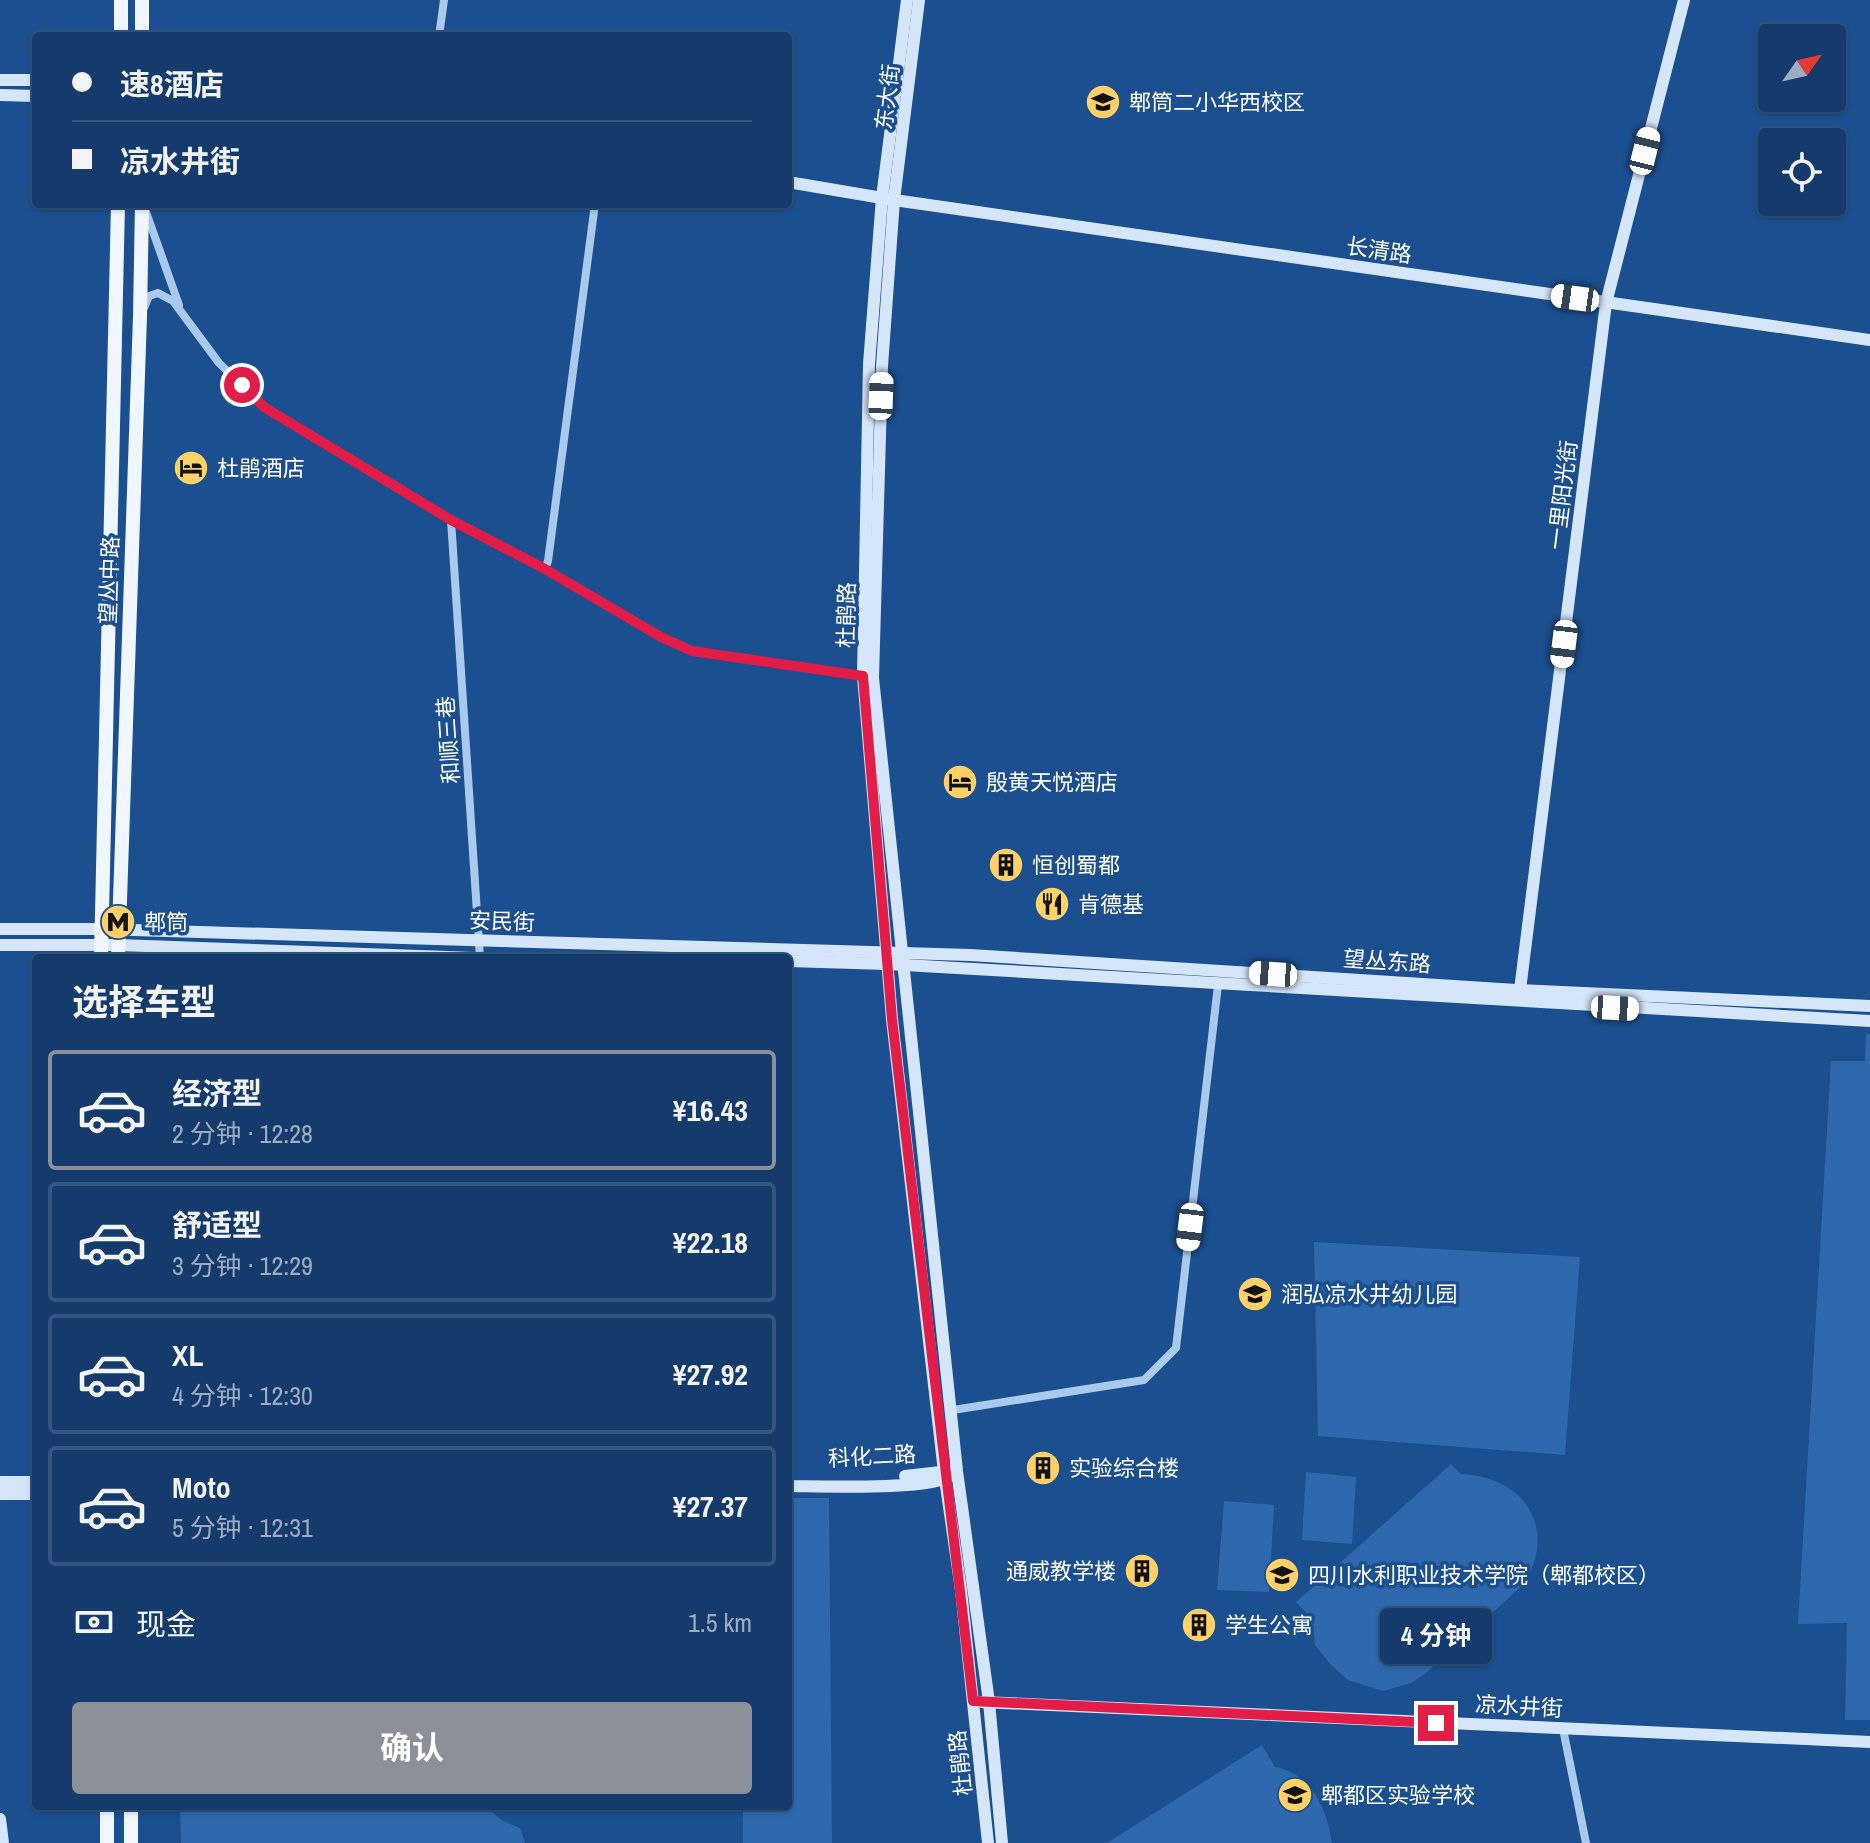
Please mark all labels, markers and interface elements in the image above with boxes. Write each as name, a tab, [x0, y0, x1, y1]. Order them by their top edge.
north arrow	[1758, 24, 1846, 112]
map controls	[1758, 24, 1846, 216]
street label: 东大街	[868, 62, 906, 132]
text: 速8酒店	[120, 64, 224, 104]
school or university icon: 郫筒二小华西校区	[1084, 83, 1122, 121]
place label: 郫筒二小华西校区	[1129, 87, 1305, 117]
car	[1628, 125, 1662, 177]
button: locate	[1758, 128, 1846, 216]
text: 凉水井街	[120, 141, 240, 181]
street label: 长清路	[1344, 231, 1414, 269]
car	[1550, 283, 1600, 313]
route start	[224, 367, 260, 403]
car	[868, 372, 894, 420]
street label: 一里阳光街	[1540, 439, 1584, 551]
hotel icon: 杜鹃酒店	[172, 449, 210, 487]
place label: 杜鹃酒店	[217, 453, 305, 483]
street label: 望丛中路	[92, 535, 126, 625]
street label: 杜鹃路	[830, 582, 862, 648]
car	[1549, 619, 1579, 669]
street label: 和顺三巷	[430, 695, 466, 785]
hotel icon: 殷黄天悦酒店	[941, 763, 979, 801]
place label: 殷黄天悦酒店	[986, 767, 1118, 797]
building icon: 恒创蜀都	[987, 846, 1025, 884]
place label: 恒创蜀都	[1032, 850, 1120, 880]
restaurant icon: 肯德基	[1033, 885, 1071, 923]
place label: 肯德基	[1078, 889, 1144, 919]
metro station icon: 郫筒	[99, 903, 137, 941]
street label: 安民街	[468, 905, 536, 937]
place label: 郫筒	[144, 907, 188, 937]
street label: 望丛东路	[1342, 943, 1432, 979]
car	[1248, 960, 1298, 988]
text: 选择车型	[72, 978, 216, 1026]
car	[1590, 995, 1640, 1021]
text: 经济型	[172, 1073, 262, 1113]
icon: car	[76, 1074, 148, 1146]
text: ¥16.43	[673, 1090, 748, 1130]
text: 2 分钟 · 12:28	[172, 1116, 313, 1151]
car	[1175, 1202, 1205, 1252]
text: 舒适型	[172, 1205, 262, 1245]
icon: car	[76, 1206, 148, 1278]
text: ¥22.18	[673, 1222, 748, 1262]
text: 3 分钟 · 12:29	[172, 1248, 313, 1283]
school or university icon: 润弘凉水井幼儿园	[1236, 1275, 1274, 1313]
place label: 润弘凉水井幼儿园	[1281, 1279, 1457, 1309]
text: XL	[172, 1335, 203, 1375]
icon: car	[76, 1338, 148, 1410]
text: ¥27.92	[673, 1354, 748, 1394]
text: 4 分钟 · 12:30	[172, 1378, 313, 1413]
street label: 科化二路	[827, 1439, 917, 1473]
building icon: 实验综合楼	[1024, 1449, 1062, 1487]
place label: 实验综合楼	[1069, 1453, 1179, 1483]
text: Moto	[172, 1467, 231, 1507]
icon: car	[76, 1470, 148, 1542]
text: ¥27.37	[673, 1486, 748, 1526]
text: 5 分钟 · 12:31	[172, 1510, 313, 1545]
building icon: 通威教学楼	[1123, 1552, 1161, 1590]
place label: 通威教学楼	[1006, 1556, 1116, 1586]
school or university icon: 四川水利职业技术学院（郫都校区）	[1263, 1556, 1301, 1594]
place label: 四川水利职业技术学院（郫都校区）	[1308, 1560, 1660, 1590]
icon: cash	[72, 1600, 116, 1644]
text: 现金	[136, 1604, 196, 1644]
text: 1.5 km	[688, 1605, 752, 1640]
building icon: 学生公寓	[1180, 1606, 1218, 1644]
callout: 4 分钟	[1380, 1607, 1492, 1663]
place label: 学生公寓	[1225, 1610, 1313, 1640]
text: 4 分钟	[1401, 1618, 1471, 1653]
street label: 凉水井街	[1474, 1689, 1564, 1723]
button: 确认	[72, 1702, 752, 1794]
route end	[1418, 1705, 1454, 1741]
street label: 杜鹃路	[942, 1729, 978, 1797]
school or university icon: 郫都区实验学校	[1276, 1776, 1314, 1814]
place label: 郫都区实验学校	[1321, 1780, 1475, 1810]

